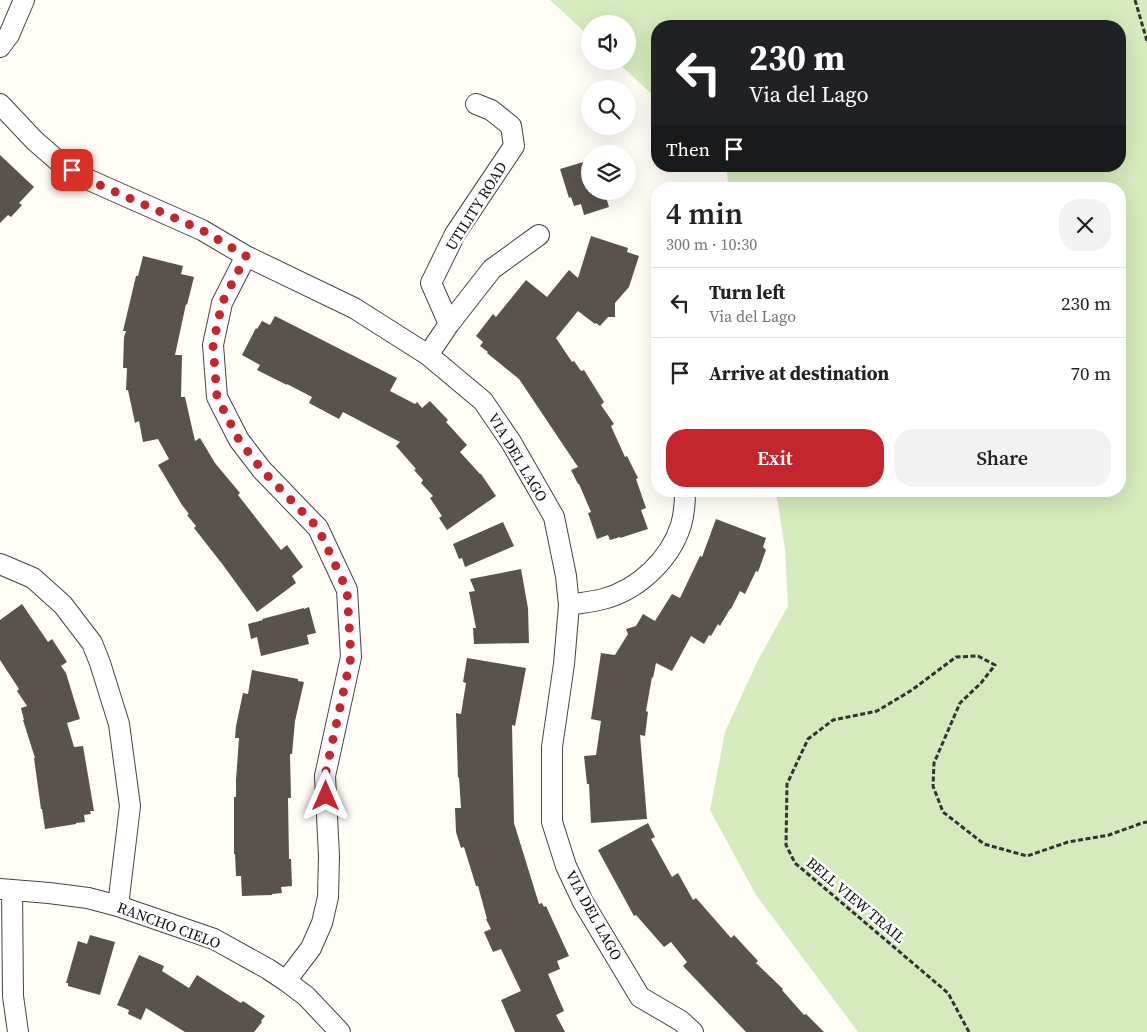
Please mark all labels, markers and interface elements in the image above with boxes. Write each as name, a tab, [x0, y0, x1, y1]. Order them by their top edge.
map controls	[581, 15, 636, 200]
button: sound	[581, 15, 636, 70]
text: 230 m	[749, 34, 845, 82]
icon: left	[666, 40, 731, 105]
text: Via del Lago	[749, 79, 869, 109]
button: search	[581, 80, 636, 135]
icon: arrive	[720, 135, 748, 163]
text: Then	[666, 136, 710, 162]
button: layers	[581, 145, 636, 200]
pin	[51, 149, 93, 191]
icon: arrive	[58, 156, 86, 184]
street label: UTILITY ROAD	[440, 158, 512, 254]
text: 4 min	[666, 193, 743, 234]
button: close	[1059, 199, 1111, 251]
text: 300 m · 10:30	[666, 233, 757, 255]
text: Turn left	[709, 279, 785, 305]
icon: left	[666, 289, 694, 317]
text: 230 m	[1061, 290, 1111, 316]
text: Via del Lago	[709, 305, 796, 327]
icon: arrive	[666, 359, 694, 387]
text: Arrive at destination	[709, 360, 889, 386]
text: 70 m	[1070, 360, 1111, 386]
street label: VIA DEL LAGO	[483, 409, 553, 505]
button: Exit	[666, 429, 884, 487]
button: Share	[894, 429, 1111, 487]
position arrow	[299, 769, 351, 821]
street label: BELL VIEW TRAIL	[802, 852, 910, 948]
street label: VIA DEL LAGO	[561, 866, 627, 964]
street label: RANCHO CIELO	[114, 897, 224, 953]

